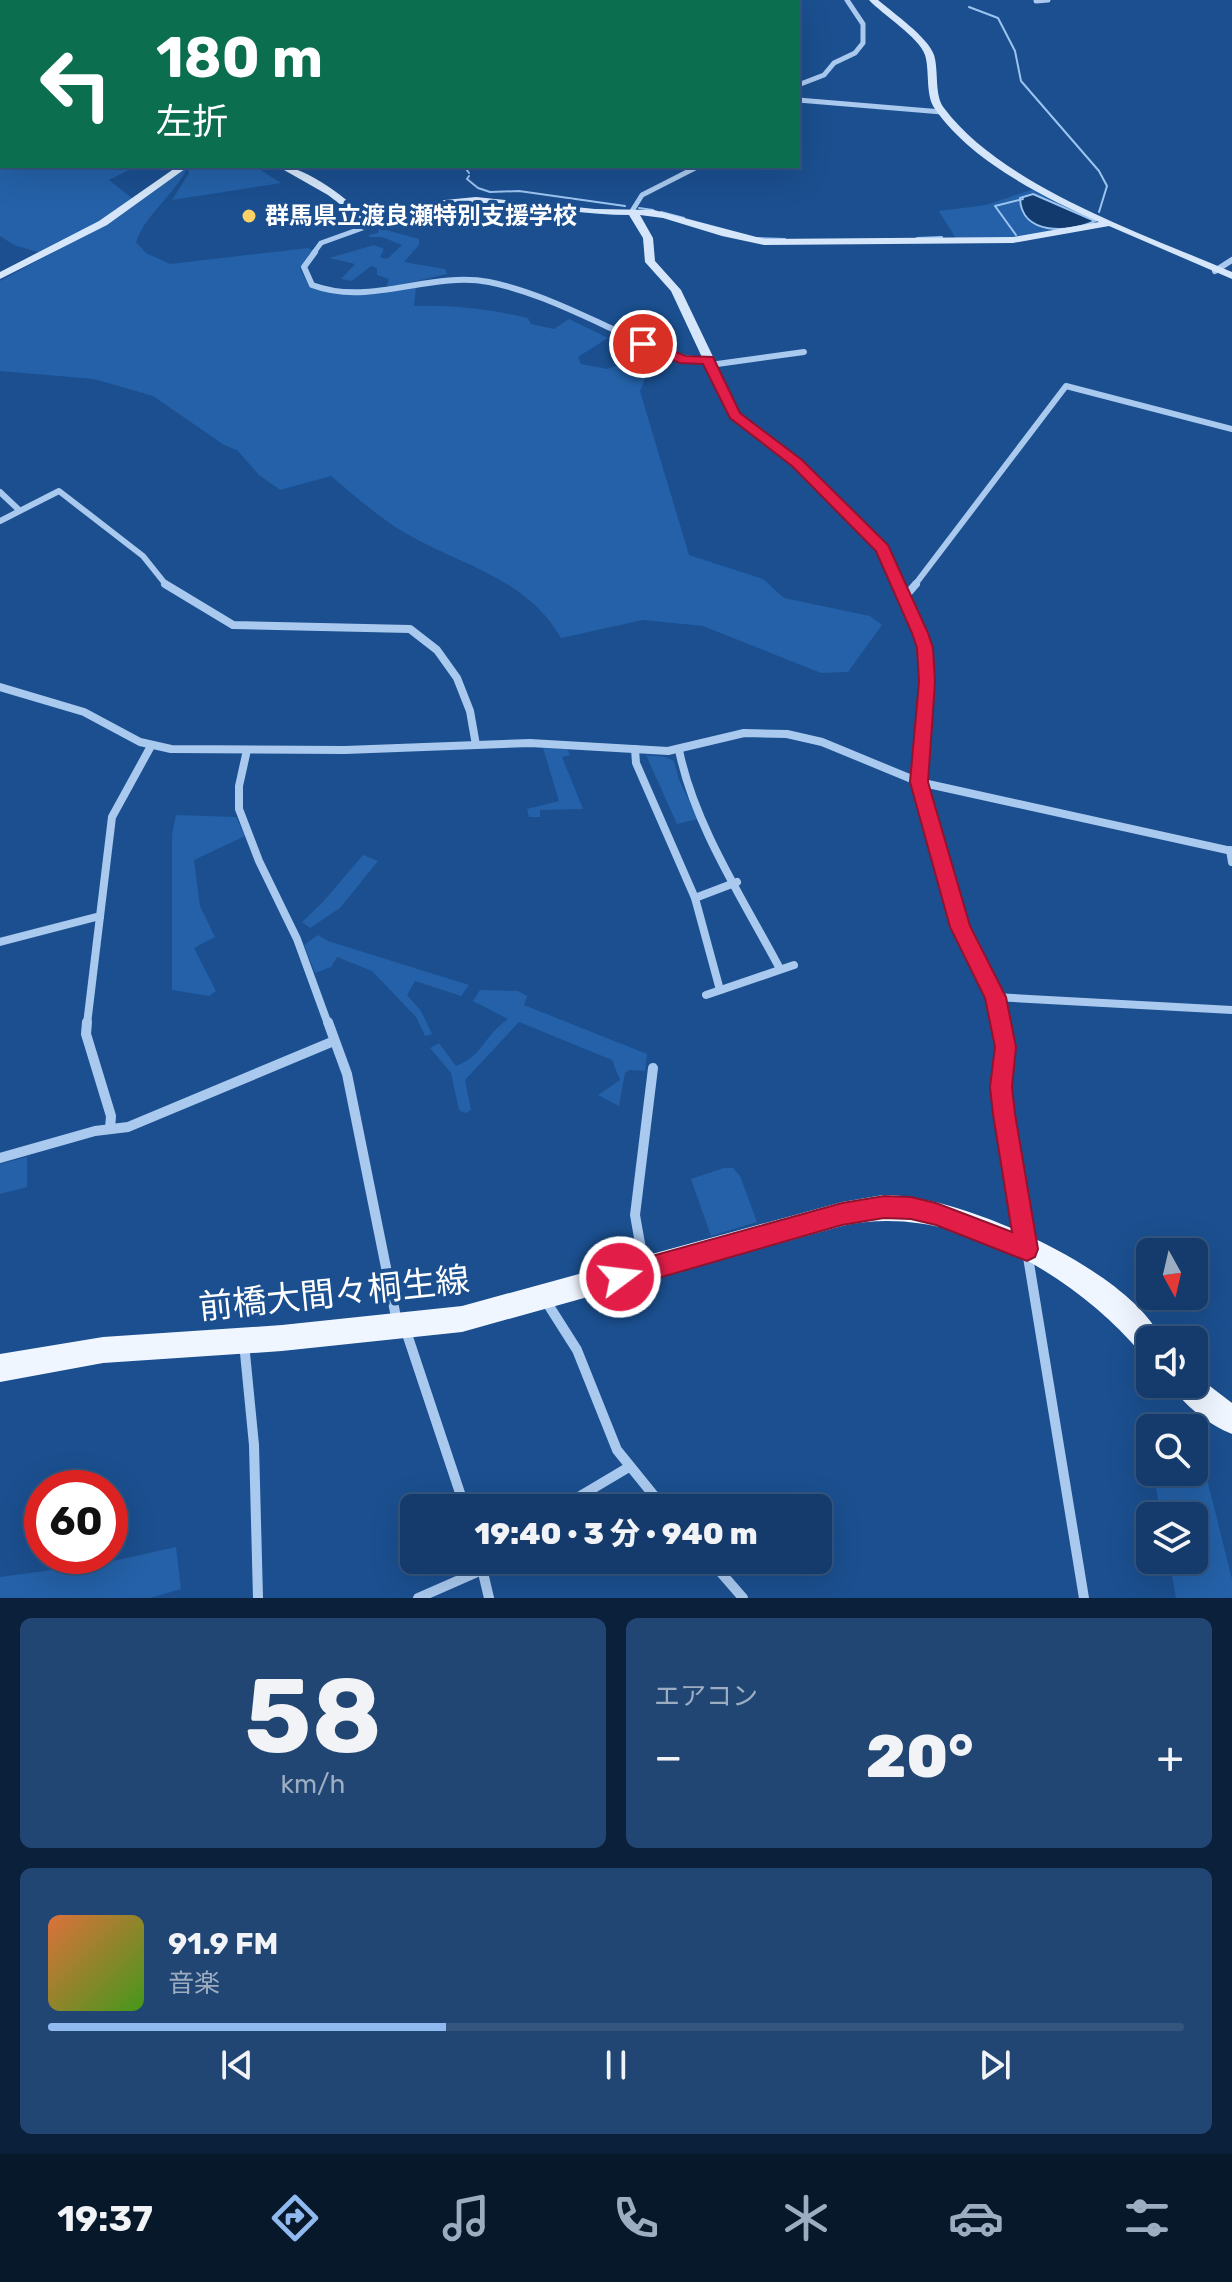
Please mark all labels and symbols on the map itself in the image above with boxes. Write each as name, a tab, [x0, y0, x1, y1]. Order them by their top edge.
place label: 群馬県立渡良瀬特別支援学校	[265, 202, 577, 230]
marker: 群馬県立渡良瀬特別支援学校	[240, 207, 258, 225]
pin	[609, 310, 677, 378]
position arrow	[578, 1235, 662, 1319]
north arrow	[1136, 1238, 1208, 1310]
street label: 前橋大間々桐生線	[197, 1259, 471, 1328]
speed limit sign: 60	[24, 1470, 128, 1574]

